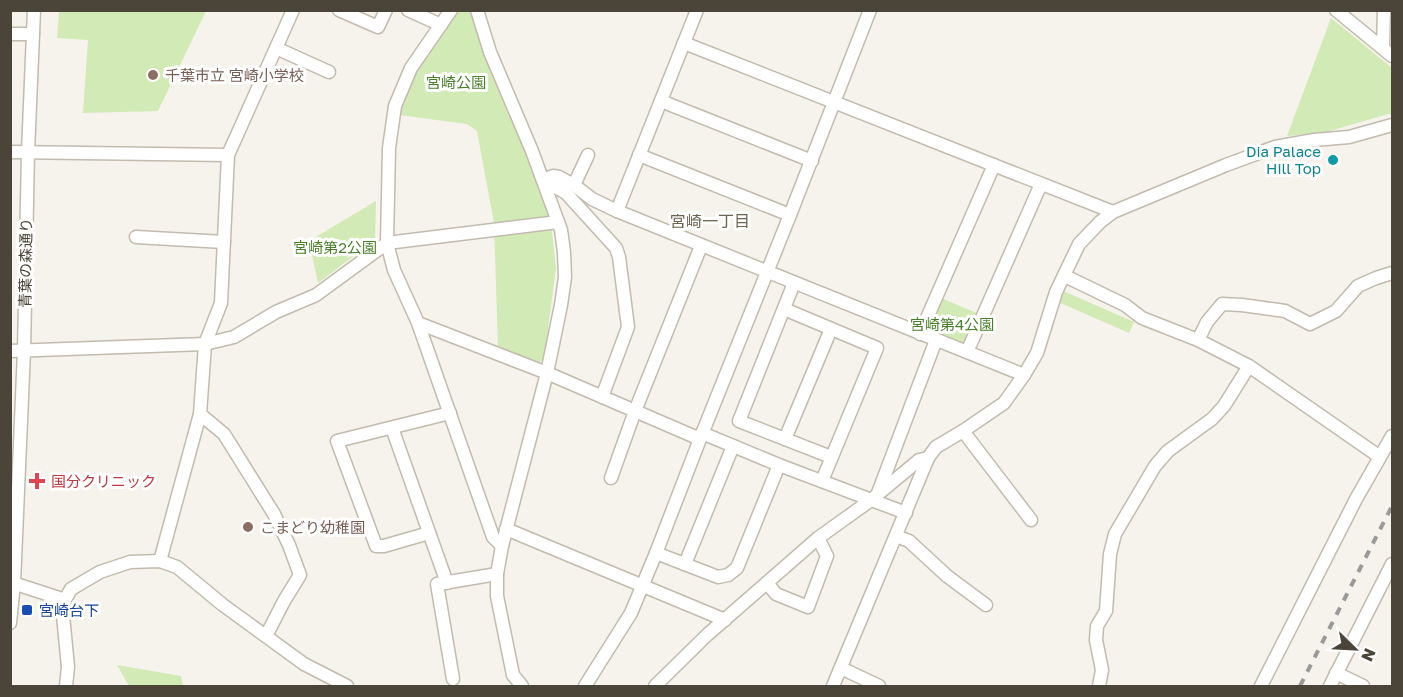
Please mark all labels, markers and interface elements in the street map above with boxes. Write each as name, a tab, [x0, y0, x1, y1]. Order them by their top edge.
place label: 千葉市立 宮崎小学校	[165, 66, 304, 84]
marker: 千葉市立 宮崎小学校	[146, 68, 160, 82]
park label: 宮崎公園	[426, 73, 486, 91]
place label: Dia Palace Hill Top	[1246, 142, 1321, 177]
marker: Dia Palace Hill Top	[1326, 153, 1340, 167]
district label: 宮崎一丁目	[670, 211, 750, 231]
street label: 青葉の森通り	[15, 218, 35, 308]
park label: 宮崎第2公園	[293, 238, 377, 256]
park label: 宮崎第4公園	[910, 315, 994, 333]
marker: 国分クリニック	[28, 472, 46, 490]
place label: 国分クリニック	[51, 472, 156, 490]
place label: こまどり幼稚園	[260, 518, 365, 536]
marker: こまどり幼稚園	[241, 520, 255, 534]
place label: 宮崎台下	[39, 601, 99, 619]
marker: 宮崎台下	[20, 603, 34, 617]
north arrow	[1325, 619, 1385, 679]
text: N	[1357, 645, 1380, 665]

